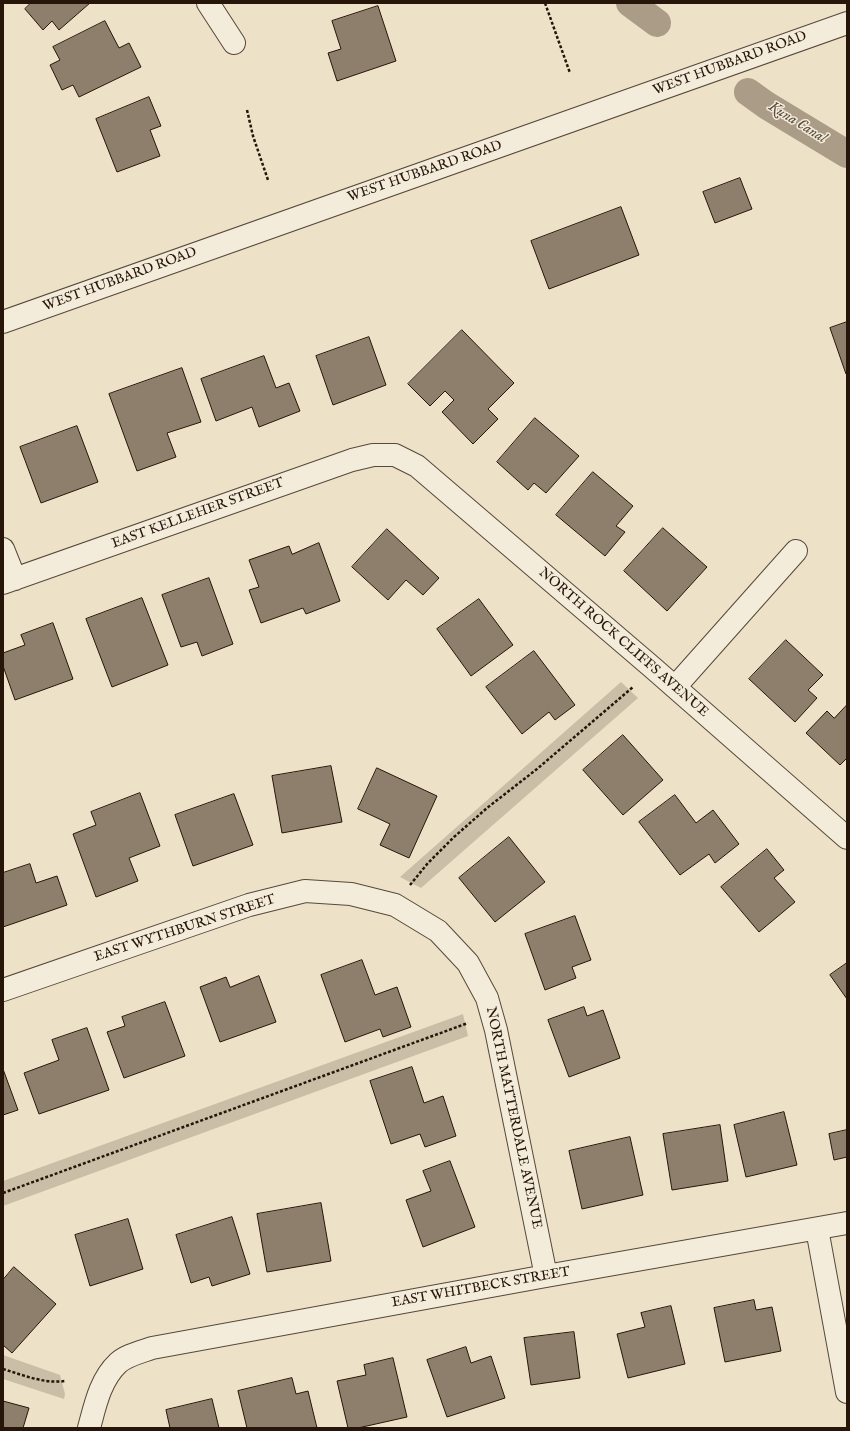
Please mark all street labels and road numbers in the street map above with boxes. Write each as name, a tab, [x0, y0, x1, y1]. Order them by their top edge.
street label: WEST HUBBARD ROAD	[651, 28, 809, 100]
street label: WEST HUBBARD ROAD	[345, 138, 505, 206]
street label: WEST HUBBARD ROAD	[41, 244, 199, 316]
street label: EAST KELLEHER STREET	[110, 475, 286, 553]
street label: NORTH ROCK CLIFFS AVENUE	[535, 565, 711, 721]
street label: EAST WYTHBURN STREET	[92, 892, 278, 966]
street label: NORTH MATTERDALE AVENUE	[481, 1005, 545, 1231]
street label: EAST WHITBECK STREET	[390, 1264, 572, 1312]

